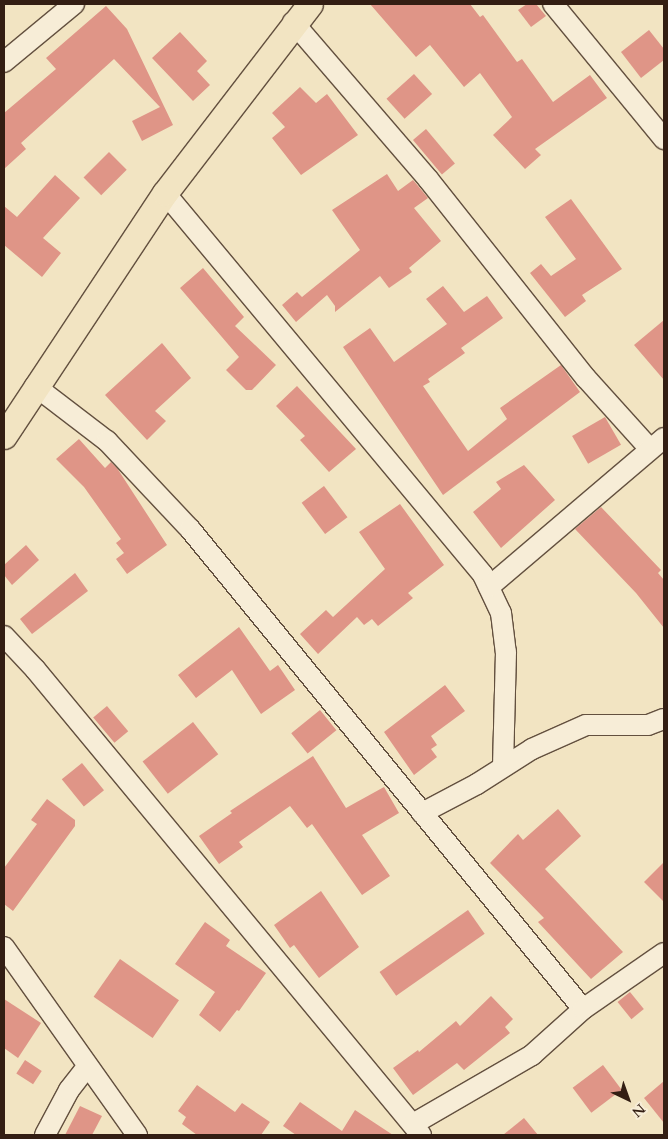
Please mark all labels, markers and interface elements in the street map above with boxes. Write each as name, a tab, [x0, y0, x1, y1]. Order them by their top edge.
north arrow	[603, 1074, 653, 1124]
text: N	[627, 1099, 649, 1122]

